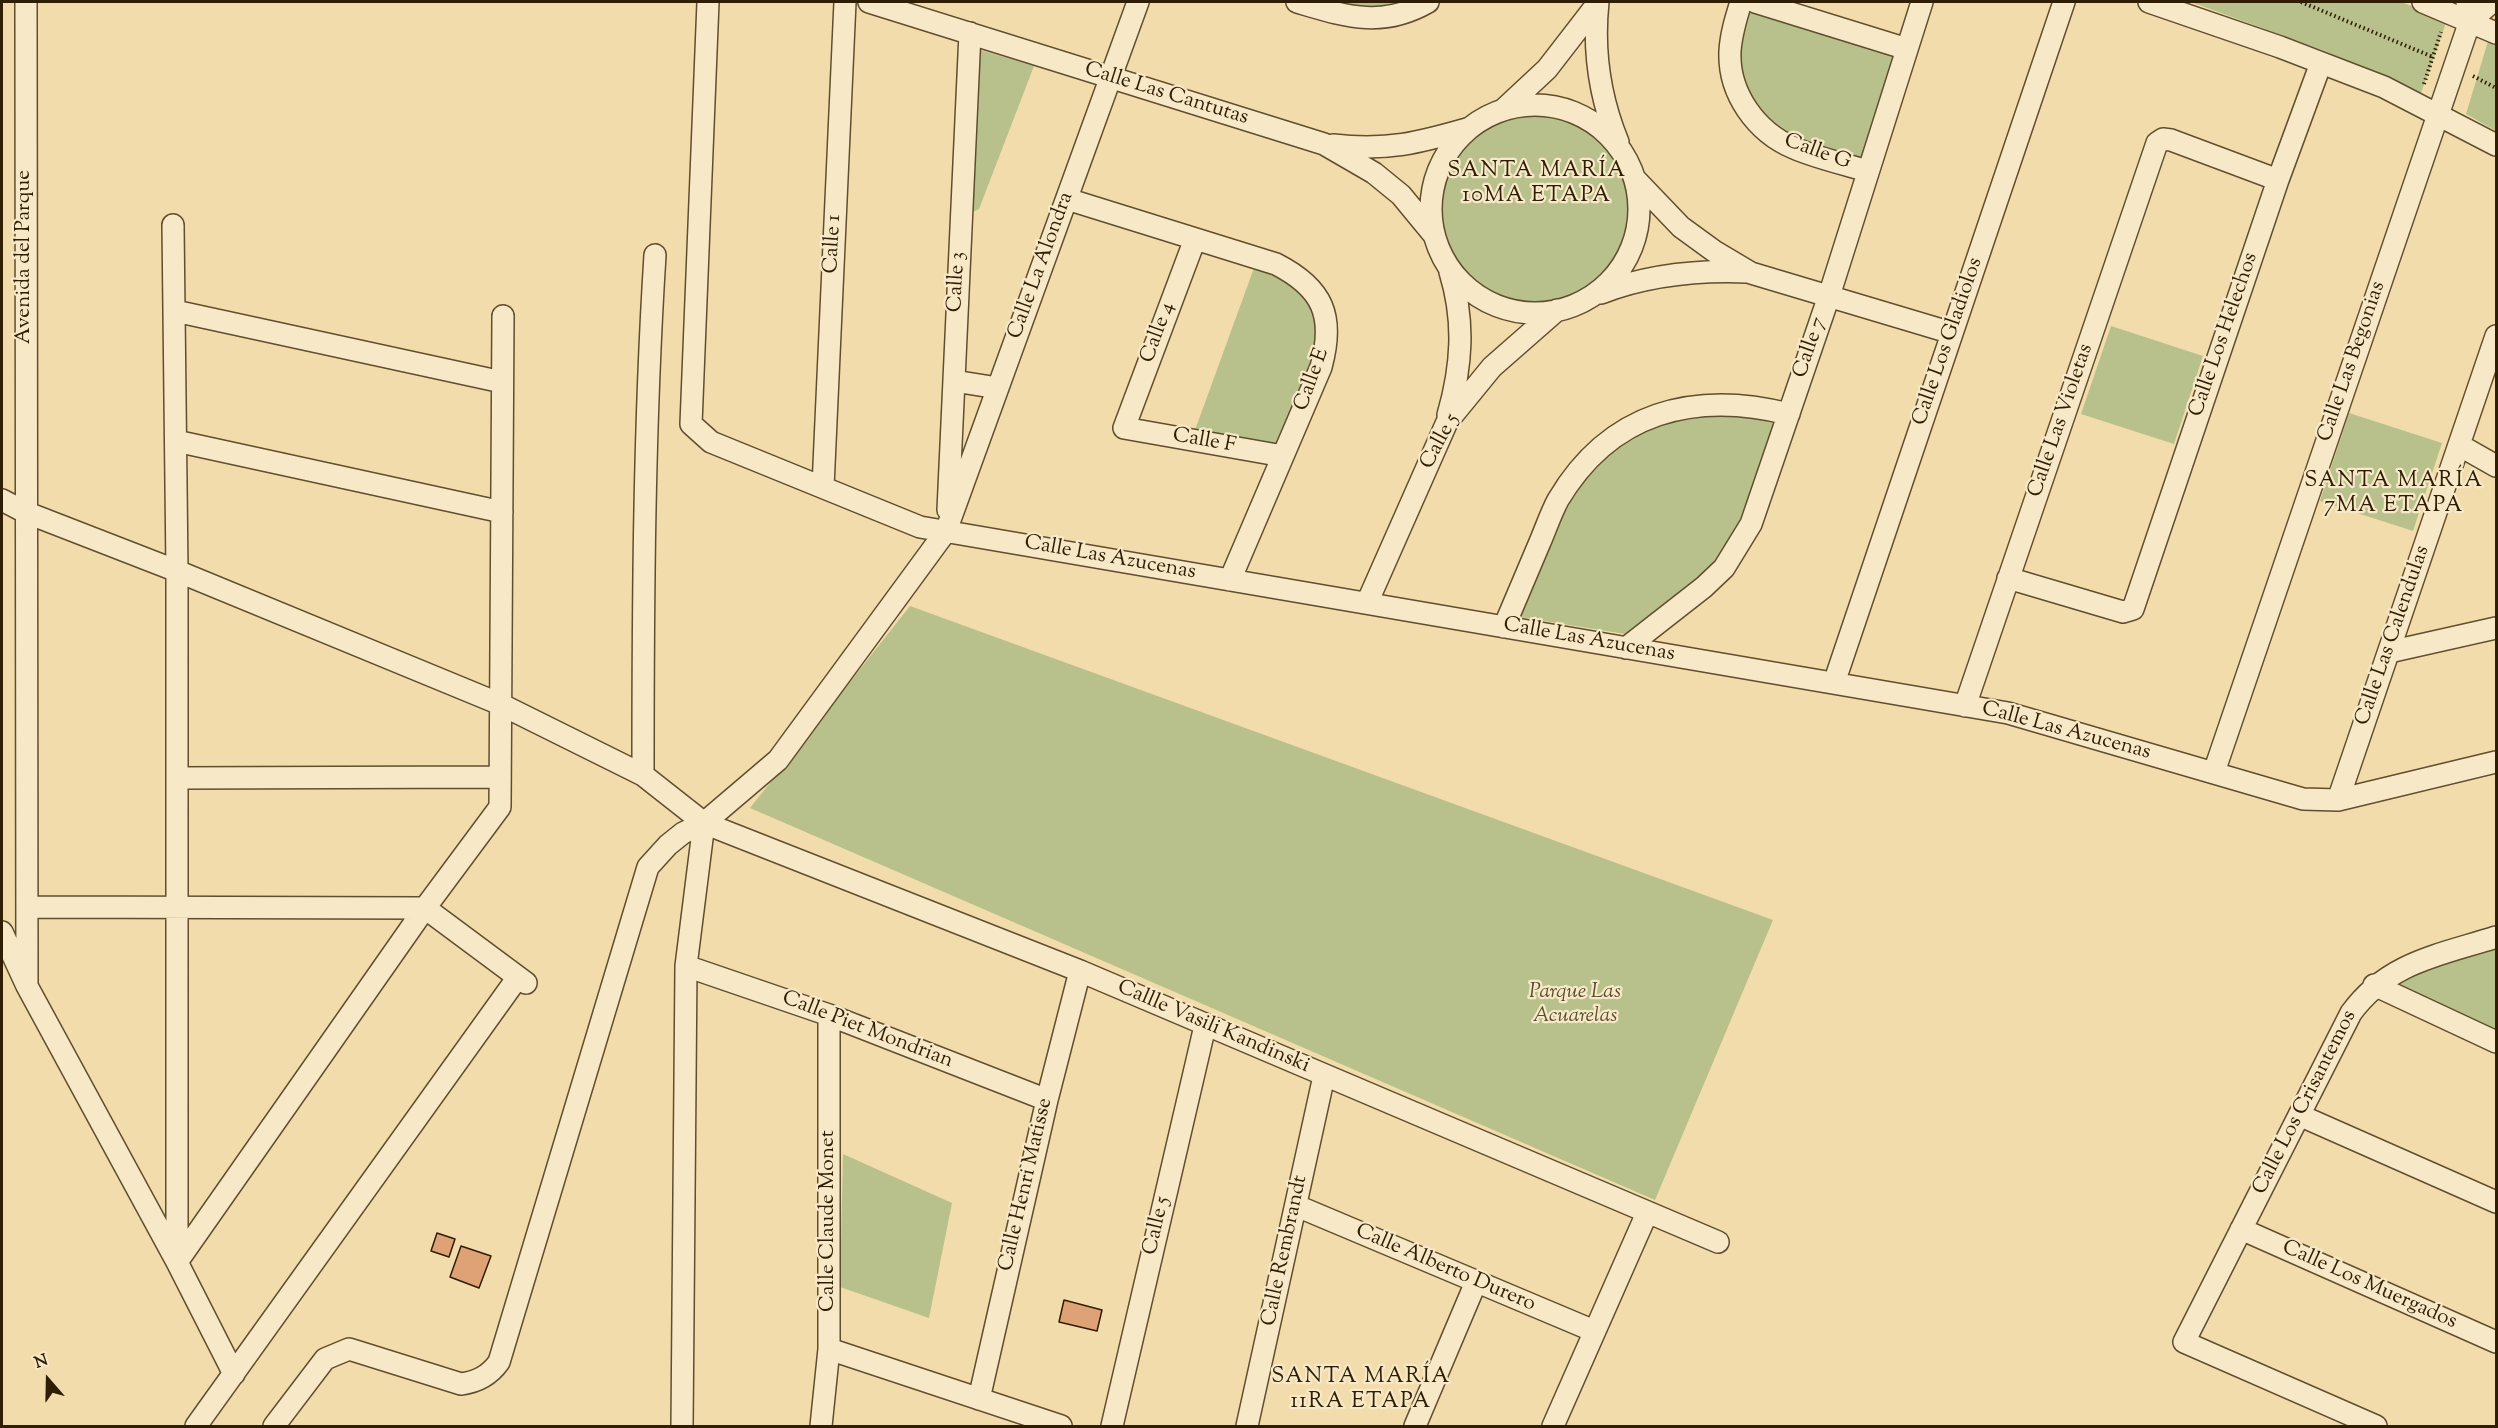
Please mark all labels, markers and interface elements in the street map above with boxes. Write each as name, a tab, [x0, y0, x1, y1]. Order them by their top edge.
street label: Calle Las Cantutas	[1081, 58, 1251, 132]
street label: Calle G	[1780, 129, 1854, 177]
district label: SANTA MARÍA 10MA ETAPA	[1447, 159, 1627, 210]
street label: Avenida del Parque	[12, 170, 38, 344]
street label: Calle La Alondra	[1004, 189, 1080, 343]
street label: Calle 1	[820, 214, 848, 274]
street label: Calle Los Helechos	[2185, 250, 2265, 420]
street label: Calle 3	[944, 251, 972, 313]
street label: Calle Los Gladiolos	[1908, 255, 1990, 429]
street label: Calle Las Begonias	[2314, 278, 2392, 446]
street label: Calle 4	[1136, 299, 1182, 367]
street label: Calle 7	[1789, 314, 1833, 382]
street label: Calle Las Violetas	[2024, 341, 2100, 501]
street label: Calle E	[1290, 345, 1336, 415]
street label: Calle 5	[1416, 410, 1466, 474]
street label: Calle F	[1170, 424, 1238, 460]
district label: SANTA MARÍA 7MA ETAPA	[2304, 469, 2484, 520]
street label: Calle Las Azucenas	[1022, 531, 1198, 587]
street label: Calle Las Calendulas	[2351, 543, 2437, 729]
street label: Calle Las Azucenas	[1501, 613, 1677, 669]
street label: Calle Las Azucenas	[1979, 697, 2153, 767]
street label: Callle Vasili Kandinski	[1113, 976, 1313, 1080]
park label: Parque Las Acuarelas	[1529, 980, 1621, 1030]
street label: Calle Piet Mondrian	[778, 987, 956, 1075]
street label: Calle Los Crisantemos	[2249, 1007, 2363, 1199]
street label: Calle Henri Matisse	[995, 1096, 1059, 1274]
street label: Calle Claude Monet	[816, 1130, 842, 1312]
street label: Calle Rembrandt	[1258, 1173, 1314, 1329]
street label: Calle 5	[1139, 1194, 1177, 1258]
street label: Calle Alberto Durero	[1351, 1220, 1539, 1318]
street label: Calle Los Muergados	[2278, 1236, 2460, 1336]
north arrow	[18, 1350, 78, 1410]
text: N	[32, 1350, 52, 1376]
district label: SANTA MARÍA 11RA ETAPA	[1271, 1365, 1451, 1416]

